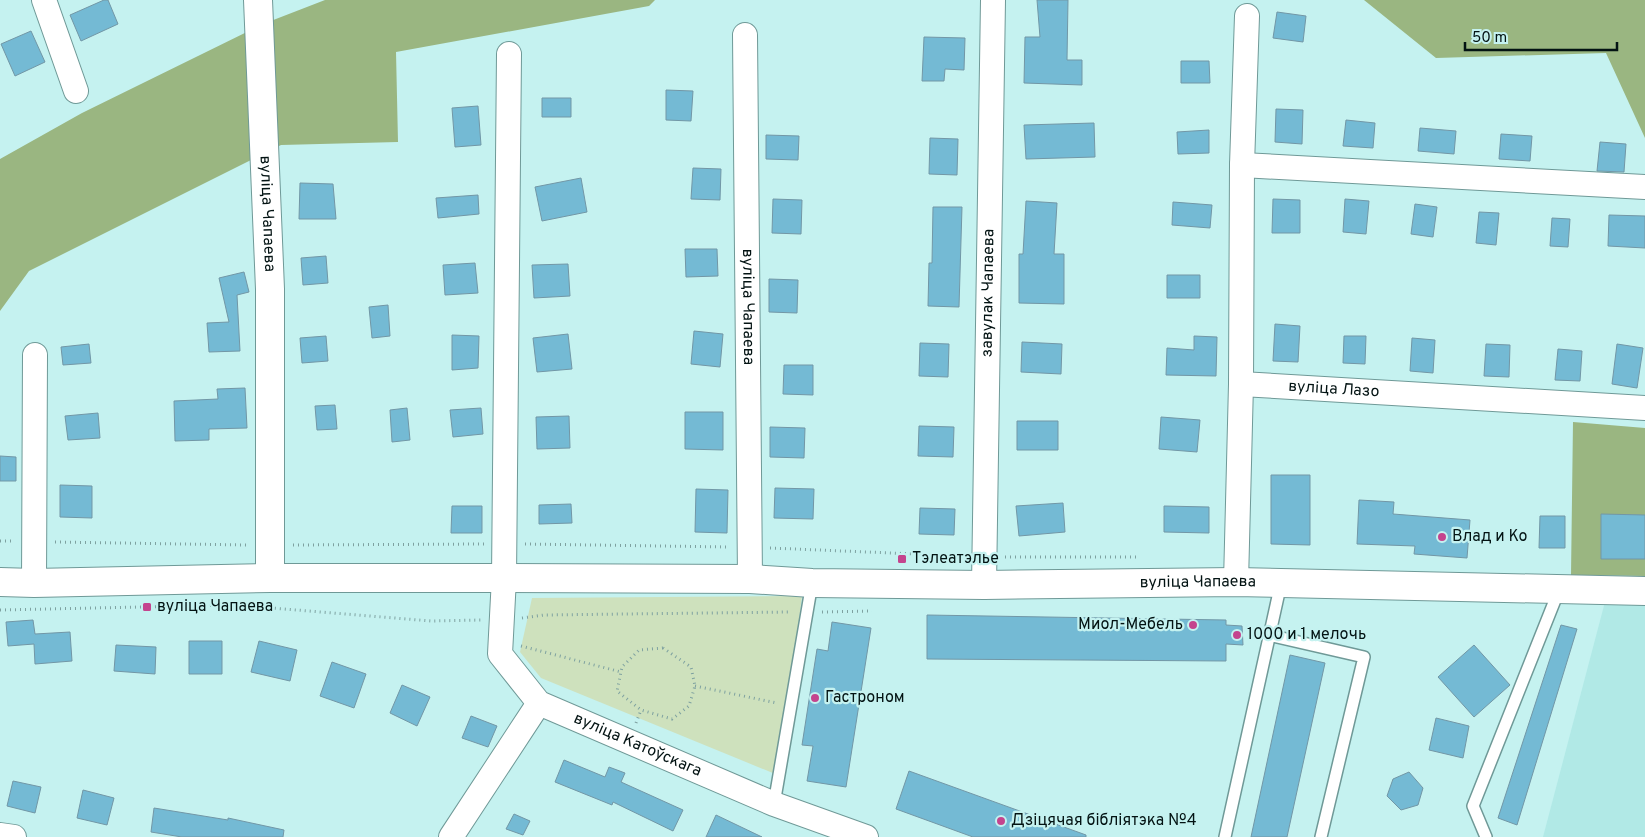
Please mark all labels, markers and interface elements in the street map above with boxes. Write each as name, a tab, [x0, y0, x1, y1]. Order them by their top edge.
scale bar	[1465, 20, 1618, 52]
text: 50 m	[1472, 29, 1507, 48]
street label: вуліца Чапаева	[254, 155, 279, 272]
street label: завулак Чапаева	[978, 229, 999, 357]
street label: вуліца Чапаева	[737, 249, 758, 365]
street label: вуліца Лазо	[1288, 377, 1380, 402]
place label: Влад и Ко	[1452, 527, 1528, 547]
marker: Влад и Ко	[1436, 531, 1448, 543]
place label: Тэлеатэлье	[912, 549, 999, 569]
marker: Тэлеатэлье	[896, 553, 908, 565]
street label: вуліца Чапаева	[1139, 572, 1256, 593]
place label: вуліца Чапаева	[157, 597, 273, 617]
marker: вуліца Чапаева	[141, 601, 153, 613]
place label: Миол-Мебель	[1078, 615, 1183, 635]
marker: Миол-Мебель	[1187, 619, 1199, 631]
place label: 1000 и 1 мелочь	[1247, 625, 1366, 645]
marker: 1000 и 1 мелочь	[1231, 629, 1243, 641]
place label: Гастроном	[825, 688, 905, 708]
marker: Гастроном	[809, 692, 821, 704]
street label: вуліца Катоўскага	[570, 709, 705, 782]
place label: Дзіцячая бібліятэка №4	[1011, 811, 1197, 831]
marker: Дзіцячая бібліятэка №4	[995, 815, 1007, 827]

